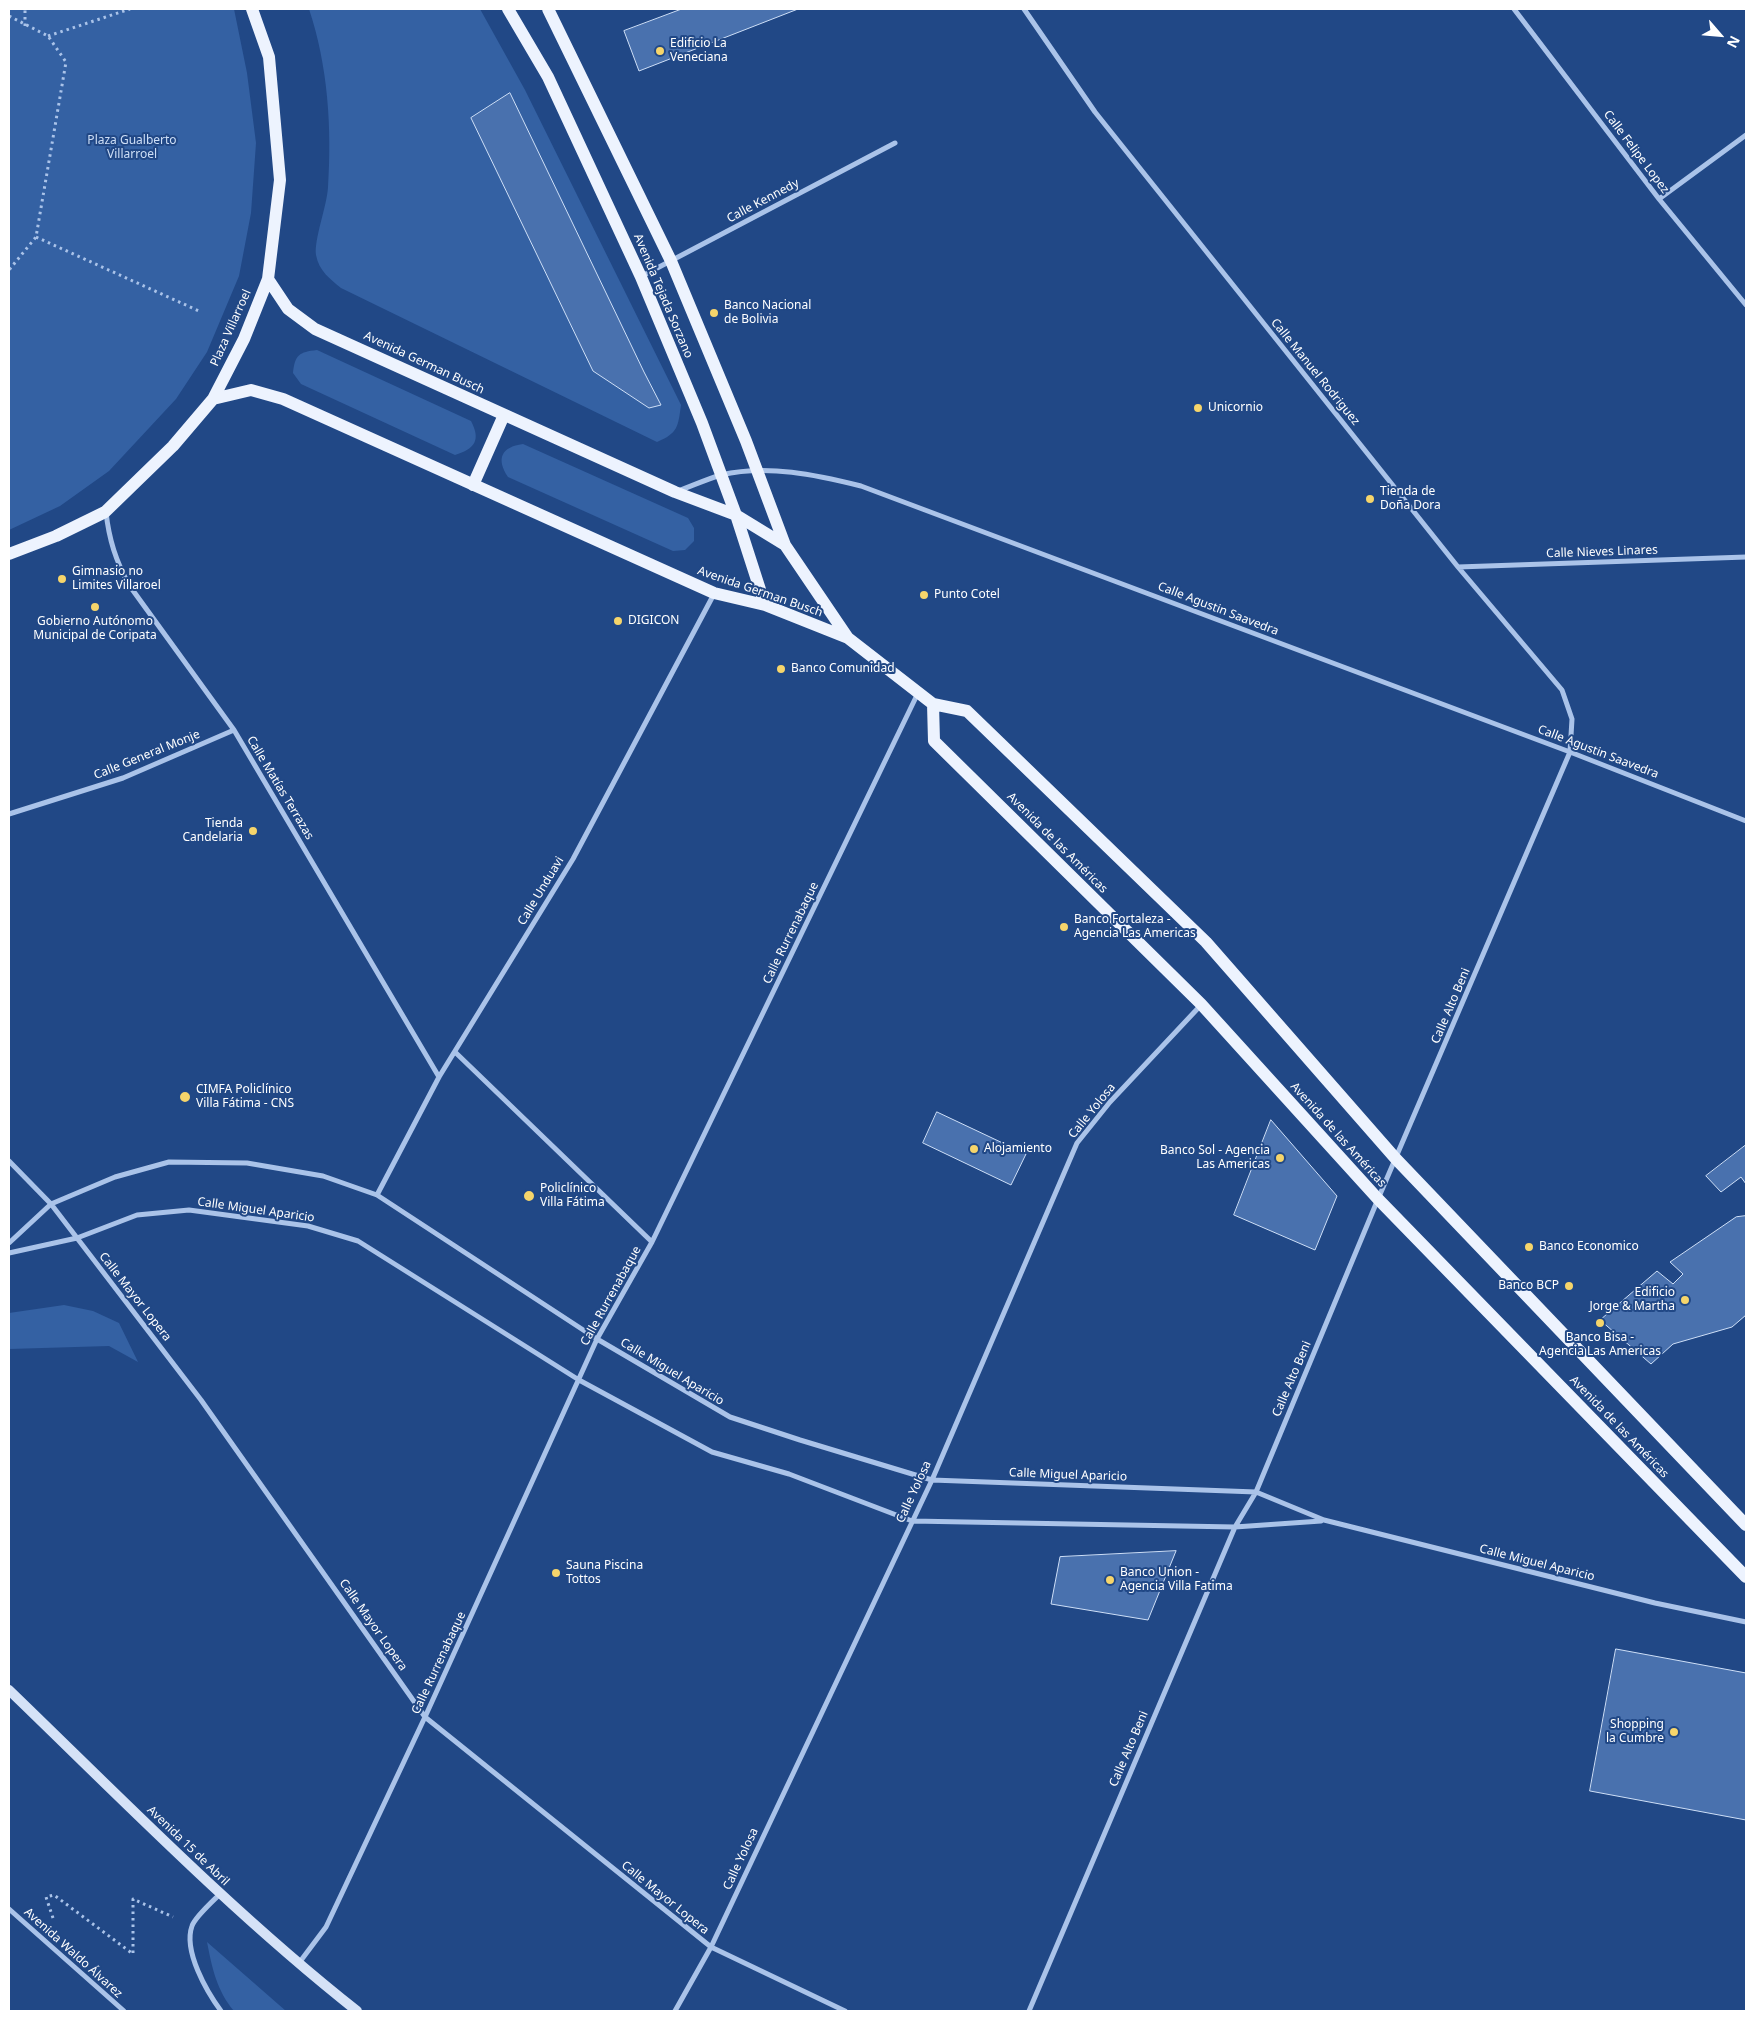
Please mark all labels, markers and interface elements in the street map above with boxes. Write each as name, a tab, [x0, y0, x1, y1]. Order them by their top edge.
north arrow	[1695, 10, 1745, 60]
text: N	[1723, 33, 1745, 51]
place label: Edificio La Veneciana	[670, 37, 728, 65]
marker: Edificio La Veneciana	[654, 45, 666, 57]
street label: Calle Felipe Lopez	[1600, 108, 1672, 196]
park label: Plaza Gualberto Villarroel	[87, 134, 177, 162]
street label: Calle Kennedy	[724, 176, 802, 226]
street label: Avenida Tejada Sorzano	[630, 232, 696, 360]
street label: Plaza Villarroel	[208, 287, 254, 369]
place label: Banco Nacional de Bolivia	[724, 299, 811, 327]
marker: Banco Nacional de Bolivia	[708, 307, 720, 319]
street label: Calle Manuel Rodriguez	[1268, 316, 1362, 428]
street label: Avenida German Busch	[361, 329, 487, 397]
place label: Unicornio	[1208, 401, 1263, 415]
marker: Unicornio	[1192, 402, 1204, 414]
place label: Tienda de Doña Dora	[1380, 485, 1441, 513]
marker: Tienda de Doña Dora	[1364, 493, 1376, 505]
street label: Calle Nieves Linares	[1546, 543, 1658, 561]
street label: Avenida German Busch	[696, 564, 824, 620]
place label: Gimnasio no Limites Villaroel	[72, 565, 161, 593]
marker: Gimnasio no Limites Villaroel	[56, 573, 68, 585]
street label: Calle Agustin Saavedra	[1156, 579, 1280, 639]
place label: Punto Cotel	[934, 588, 1000, 602]
marker: Punto Cotel	[918, 589, 930, 601]
marker: Gobierno Autónomo Municipal de Coripata	[89, 601, 101, 613]
place label: DIGICON	[628, 614, 679, 628]
place label: Gobierno Autónomo Municipal de Coripata	[33, 615, 157, 643]
marker: DIGICON	[612, 615, 624, 627]
place label: Banco Comunidad	[791, 662, 895, 676]
marker: Banco Comunidad	[775, 663, 787, 675]
street label: Calle Agustin Saavedra	[1536, 722, 1660, 782]
street label: Calle General Monje	[92, 727, 202, 783]
street label: Calle Matías Terrazas	[243, 734, 317, 842]
street label: Avenida de las Américas	[1004, 790, 1110, 896]
place label: Tienda Candelaria	[183, 817, 243, 845]
marker: Tienda Candelaria	[247, 825, 259, 837]
street label: Calle Unduavi	[515, 854, 567, 928]
street label: Calle Rurrenabaque	[760, 880, 822, 986]
place label: Banco Fortaleza - Agencia Las Americas	[1074, 913, 1196, 941]
marker: Banco Fortaleza - Agencia Las Americas	[1058, 921, 1070, 933]
street label: Calle Alto Beni	[1429, 966, 1473, 1046]
street label: Avenida de las Américas	[1287, 1080, 1389, 1190]
street label: Calle Yolosa	[1065, 1081, 1119, 1141]
place label: CIMFA Policlínico Villa Fátima - CNS	[196, 1083, 294, 1111]
marker: CIMFA Policlínico Villa Fátima - CNS	[178, 1090, 192, 1104]
place label: Alojamiento	[984, 1142, 1052, 1156]
marker: Alojamiento	[968, 1143, 980, 1155]
place label: Banco Sol - Agencia Las Americas	[1160, 1144, 1270, 1172]
marker: Banco Sol - Agencia Las Americas	[1274, 1152, 1286, 1164]
place label: Policlínico Villa Fátima	[540, 1182, 605, 1210]
marker: Policlínico Villa Fátima	[522, 1189, 536, 1203]
street label: Calle Miguel Aparicio	[197, 1195, 315, 1225]
place label: Banco Economico	[1539, 1240, 1639, 1254]
marker: Banco Economico	[1523, 1241, 1535, 1253]
street label: Calle Rurrenabaque	[578, 1244, 644, 1348]
street label: Calle Mayor Lopera	[96, 1250, 174, 1344]
place label: Banco BCP	[1498, 1279, 1559, 1293]
marker: Banco BCP	[1563, 1280, 1575, 1292]
place label: Edificio Jorge & Martha	[1589, 1286, 1675, 1314]
marker: Edificio Jorge & Martha	[1679, 1294, 1691, 1306]
marker: Banco Bisa - Agencia Las Americas	[1594, 1317, 1606, 1329]
place label: Banco Bisa - Agencia Las Americas	[1539, 1331, 1661, 1359]
street label: Calle Miguel Aparicio	[618, 1335, 726, 1409]
street label: Calle Alto Beni	[1270, 1339, 1314, 1419]
street label: Avenida de las Américas	[1567, 1373, 1671, 1481]
street label: Calle Yolosa	[893, 1459, 935, 1525]
street label: Calle Miguel Aparicio	[1009, 1466, 1127, 1484]
street label: Calle Miguel Aparicio	[1478, 1542, 1596, 1584]
place label: Sauna Piscina Tottos	[566, 1559, 643, 1587]
place label: Banco Union - Agencia Villa Fatima	[1120, 1566, 1233, 1594]
marker: Sauna Piscina Tottos	[550, 1567, 562, 1579]
marker: Banco Union - Agencia Villa Fatima	[1104, 1574, 1116, 1586]
street label: Calle Mayor Lopera	[336, 1576, 410, 1674]
street label: Calle Rurrenabaque	[409, 1609, 469, 1717]
street label: Calle Alto Beni	[1107, 1709, 1151, 1789]
place label: Shopping la Cumbre	[1606, 1718, 1664, 1746]
marker: Shopping la Cumbre	[1668, 1726, 1680, 1738]
street label: Avenida 15 de Abril	[144, 1803, 232, 1889]
street label: Calle Yolosa	[720, 1826, 762, 1892]
street label: Calle Mayor Lopera	[618, 1858, 712, 1938]
street label: Avenida Waldo Álvarez	[21, 1905, 125, 2001]

